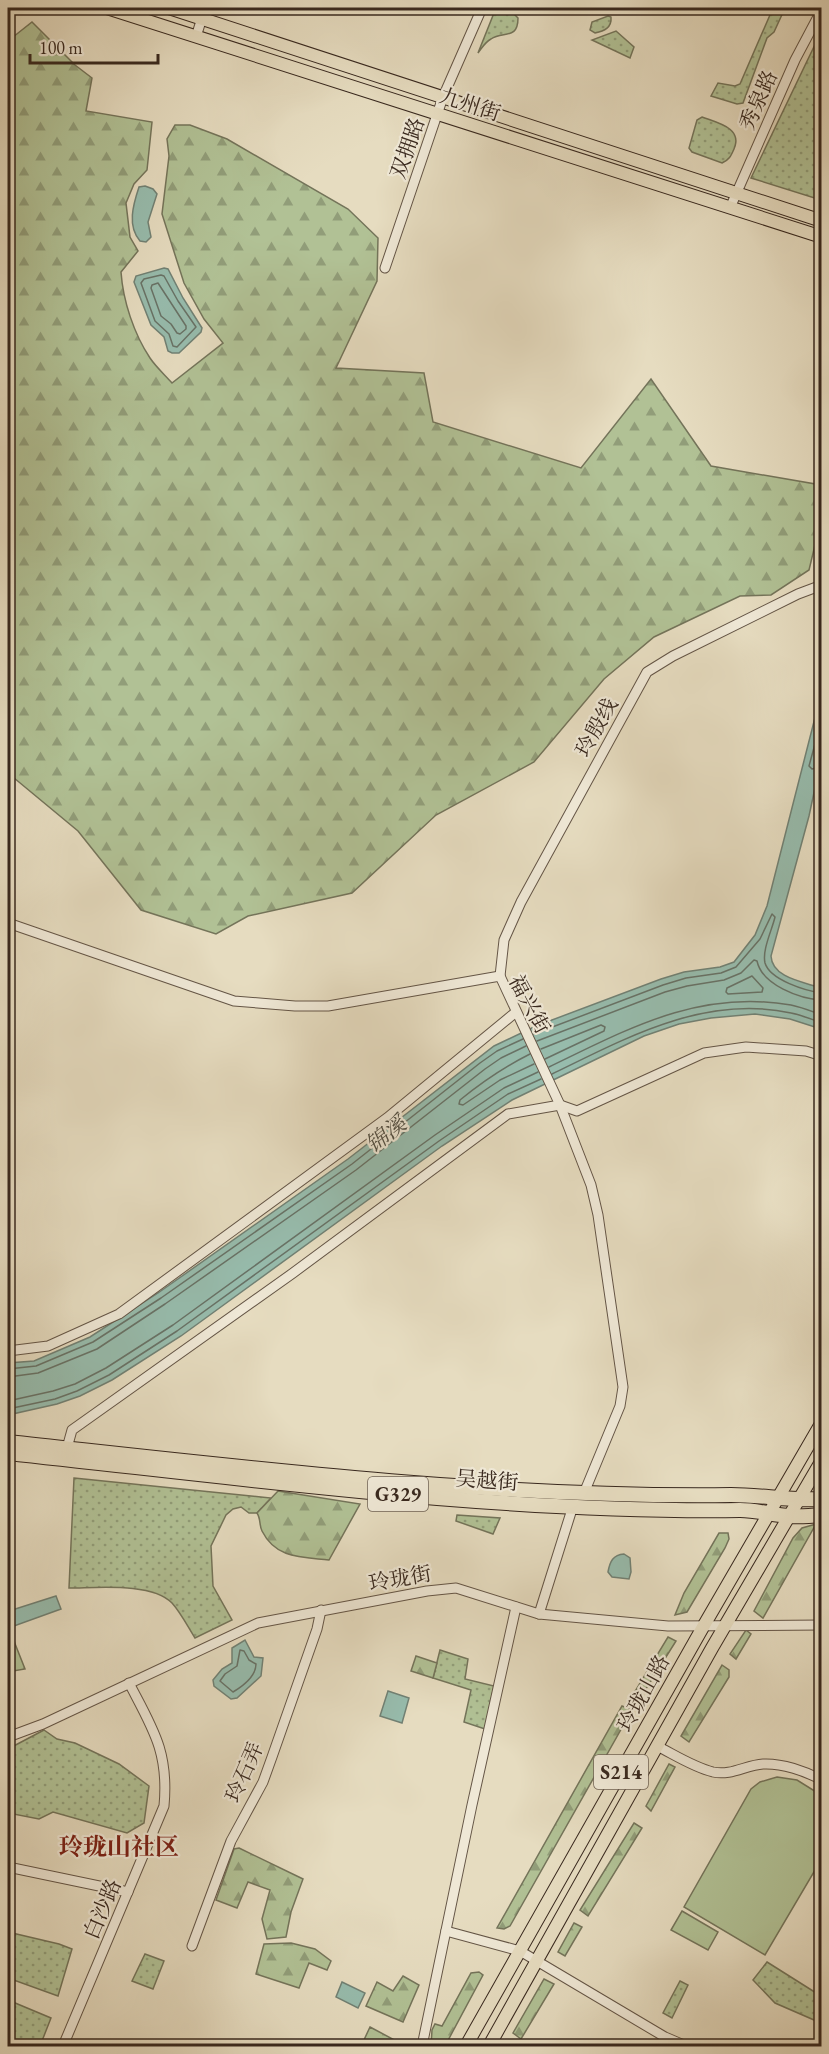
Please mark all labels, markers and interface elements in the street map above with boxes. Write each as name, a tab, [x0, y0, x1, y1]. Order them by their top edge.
scale bar	[30, 27, 158, 65]
text: 100 m	[39, 36, 83, 59]
street label: 秀泉路	[733, 66, 783, 134]
street label: 九州街	[436, 81, 504, 127]
street label: 双拥路	[384, 114, 430, 182]
street label: 玲殷线	[569, 693, 623, 761]
street label: 福兴街	[503, 970, 557, 1038]
water label: 锦溪	[360, 1108, 414, 1159]
street label: 吴越街	[455, 1464, 519, 1496]
road number: G329	[368, 1477, 428, 1511]
street label: 玲珑街	[367, 1559, 433, 1597]
street label: 玲珑山路	[611, 1650, 675, 1736]
street label: 玲石弄	[219, 1738, 269, 1806]
road number: S214	[594, 1755, 648, 1789]
district label: 玲珑山社区	[59, 1831, 179, 1862]
street label: 白沙路	[77, 1875, 127, 1943]

